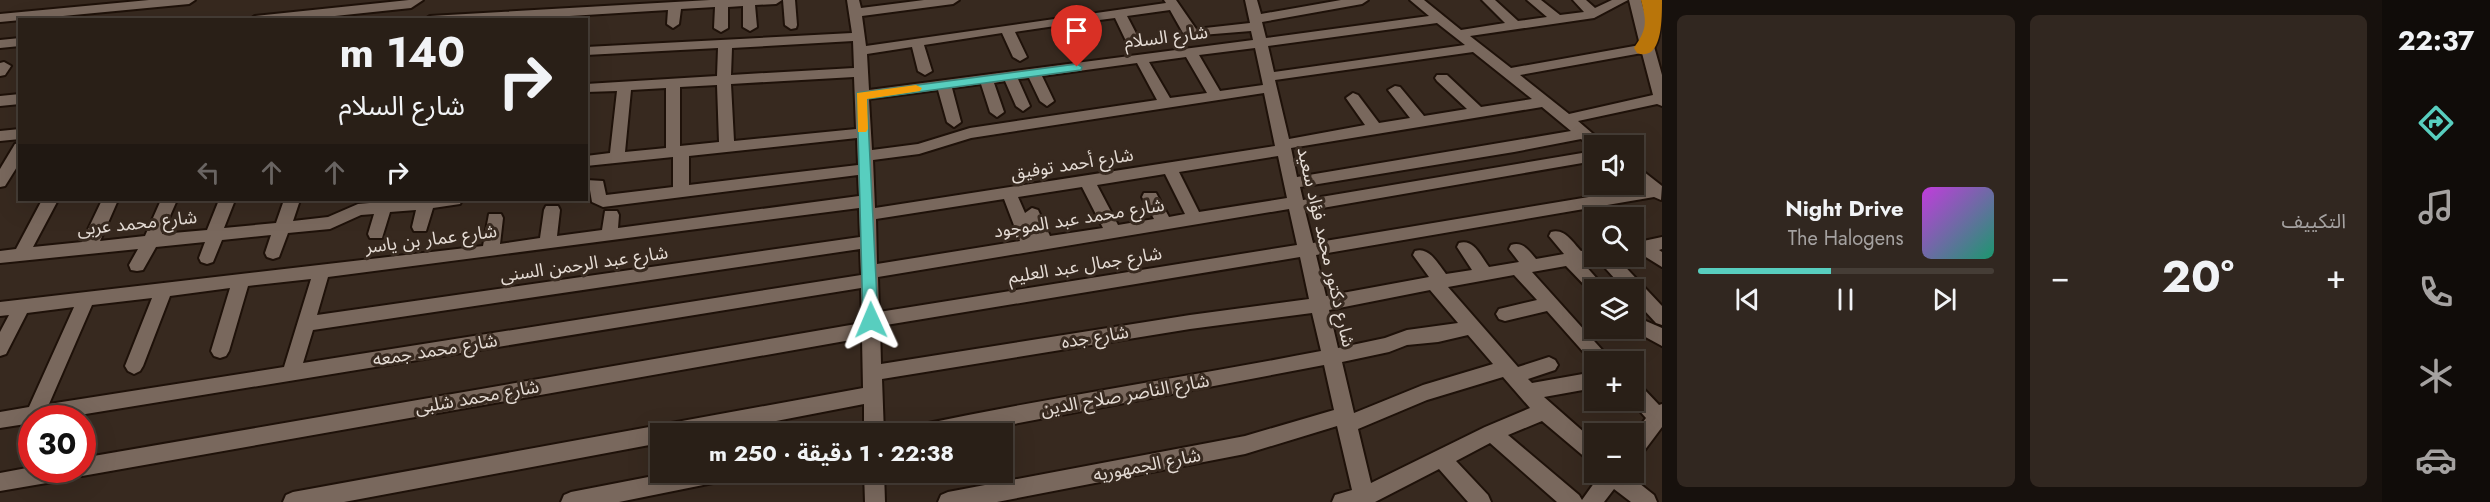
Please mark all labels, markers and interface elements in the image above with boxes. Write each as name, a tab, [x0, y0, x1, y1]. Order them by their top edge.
pin	[1051, 5, 1102, 67]
icon: arrive	[1060, 14, 1093, 47]
street label: شارع السلام	[1123, 19, 1210, 56]
text: 22:37	[2398, 21, 2474, 60]
text: 140 m	[339, 22, 465, 83]
icon: right	[486, 42, 564, 120]
text: شارع السلام	[339, 86, 465, 125]
icon: directions	[2415, 102, 2457, 144]
map controls	[1584, 135, 1644, 483]
button: sound	[1584, 135, 1644, 195]
street label: شارع أحمد توفيق	[1009, 141, 1135, 188]
street label: شارع دكتور محمد فؤاد سعيد	[1289, 144, 1362, 350]
icon: left	[192, 156, 225, 189]
icon: ahead	[255, 156, 288, 189]
icon: ahead	[318, 156, 351, 189]
icon: right	[381, 156, 414, 189]
icon: music	[2415, 186, 2457, 228]
street label: شارع محمد عبد الموجود	[992, 192, 1166, 245]
text: Night Drive	[1785, 192, 1904, 224]
street label: شارع محمد عربى	[76, 204, 198, 243]
button: search	[1584, 207, 1644, 267]
text: التكييف	[2282, 207, 2346, 236]
street label: شارع عمار بن ياسر	[363, 218, 498, 261]
text: The Halogens	[1788, 224, 1904, 253]
street label: شارع عبد الرحمن السنى	[498, 239, 670, 290]
street label: شارع جمال عبد العليم	[1006, 240, 1164, 291]
text: 20°	[2162, 244, 2234, 309]
text: −	[2051, 253, 2070, 300]
text: +	[2326, 253, 2346, 300]
icon: phone	[2415, 271, 2457, 313]
button: layers	[1584, 279, 1644, 339]
icon: previous	[1731, 283, 1764, 316]
icon: pause	[1829, 283, 1862, 316]
icon: next	[1928, 283, 1961, 316]
position arrow	[839, 288, 903, 352]
street label: شارع جده	[1059, 319, 1131, 356]
street label: شارع محمد جمعه	[371, 327, 499, 374]
button: +	[1584, 351, 1644, 411]
icon: climate	[2415, 355, 2457, 397]
street label: شارع الناصر صلاح الدين	[1039, 367, 1211, 424]
street label: شارع محمد شلبى	[413, 373, 541, 422]
speed limit sign: 30	[18, 405, 96, 483]
button: −	[1584, 423, 1644, 483]
text: 22:38 · 1 دقيقة · 250 m	[709, 437, 954, 469]
icon: car	[2415, 439, 2457, 481]
street label: شارع الجمهوريه	[1091, 442, 1203, 489]

